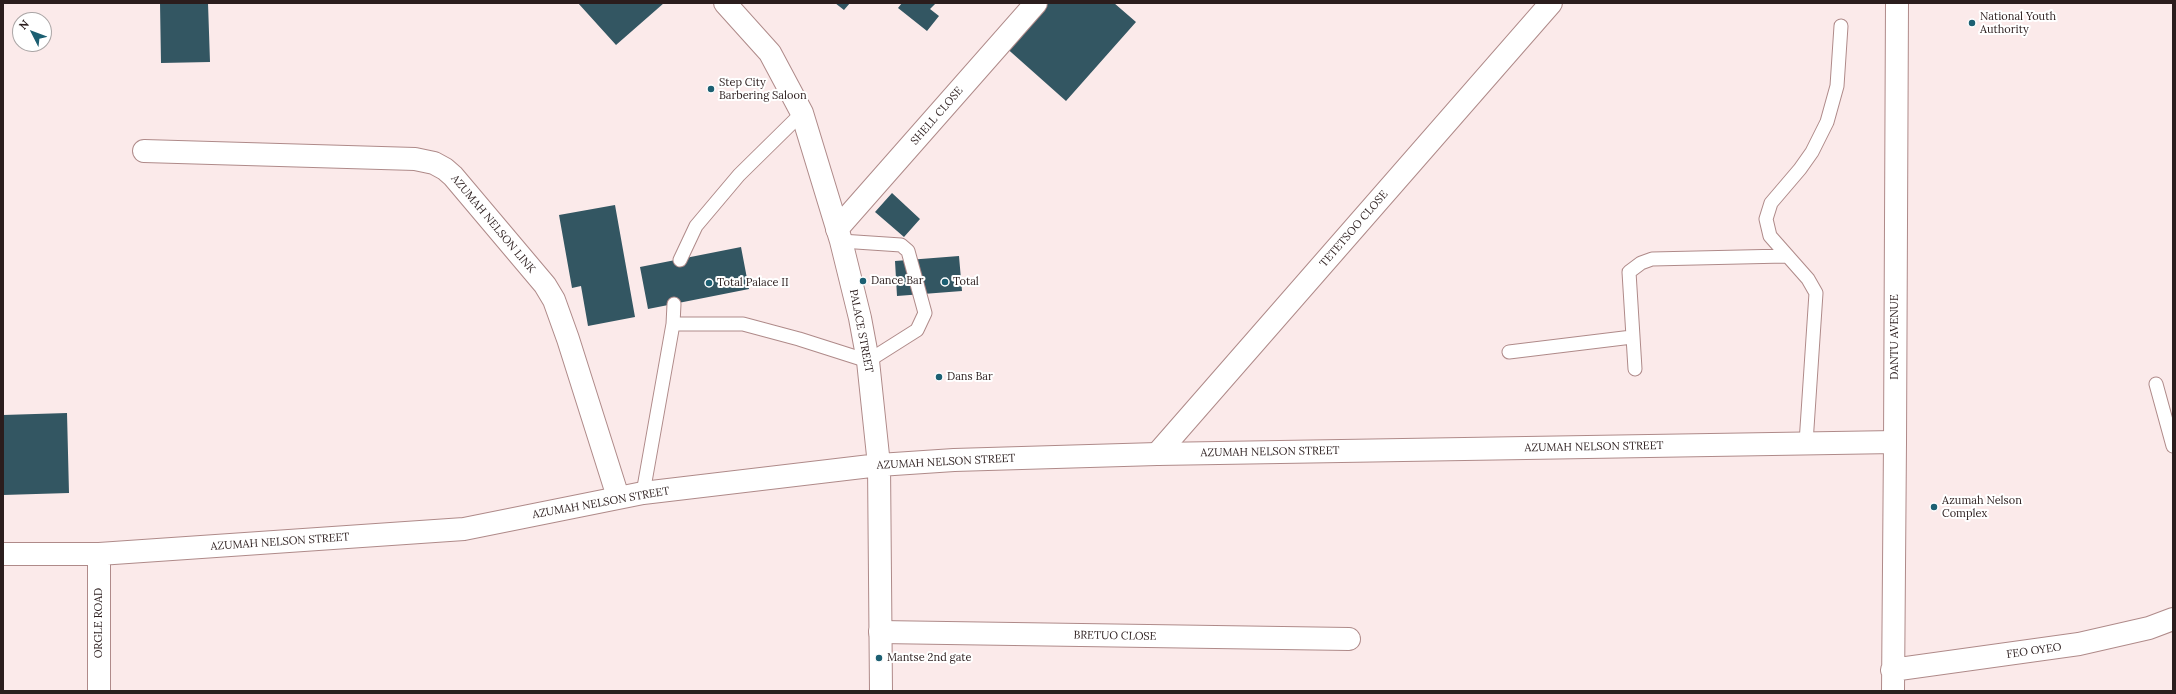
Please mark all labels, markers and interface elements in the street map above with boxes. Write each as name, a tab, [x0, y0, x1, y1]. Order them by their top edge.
place label: National Youth Authority	[1980, 10, 2056, 36]
north arrow	[12, 12, 52, 52]
text: N	[16, 17, 32, 32]
marker: National Youth Authority	[1967, 18, 1977, 28]
place label: Step City Barbering Saloon	[719, 76, 807, 102]
marker: Step City Barbering Saloon	[706, 84, 716, 94]
street label: SHELL CLOSE	[908, 84, 966, 148]
street label: AZUMAH NELSON LINK	[448, 172, 538, 276]
street label: TETETSOO CLOSE	[1317, 188, 1391, 270]
place label: Dance Bar	[871, 274, 923, 288]
place label: Total	[953, 275, 979, 289]
place label: Total Palace II	[717, 276, 789, 290]
marker: Dance Bar	[858, 276, 868, 286]
marker: Total	[940, 277, 950, 287]
marker: Total Palace II	[704, 278, 714, 288]
street label: PALACE STREET	[846, 288, 876, 374]
street label: DANTU AVENUE	[1888, 294, 1902, 380]
place label: Dans Bar	[947, 370, 993, 384]
marker: Dans Bar	[934, 372, 944, 382]
street label: AZUMAH NELSON STREET	[1524, 439, 1664, 455]
street label: AZUMAH NELSON STREET	[1200, 444, 1340, 460]
street label: AZUMAH NELSON STREET	[876, 452, 1016, 472]
street label: AZUMAH NELSON STREET	[531, 484, 671, 522]
place label: Azumah Nelson Complex	[1942, 494, 2022, 520]
marker: Azumah Nelson Complex	[1929, 502, 1939, 512]
street label: AZUMAH NELSON STREET	[210, 531, 350, 553]
street label: ORGLE ROAD	[92, 588, 106, 658]
street label: BRETUO CLOSE	[1073, 629, 1157, 643]
street label: FEO OYEO	[2006, 641, 2062, 661]
place label: Mantse 2nd gate	[887, 651, 972, 665]
marker: Mantse 2nd gate	[874, 653, 884, 663]

